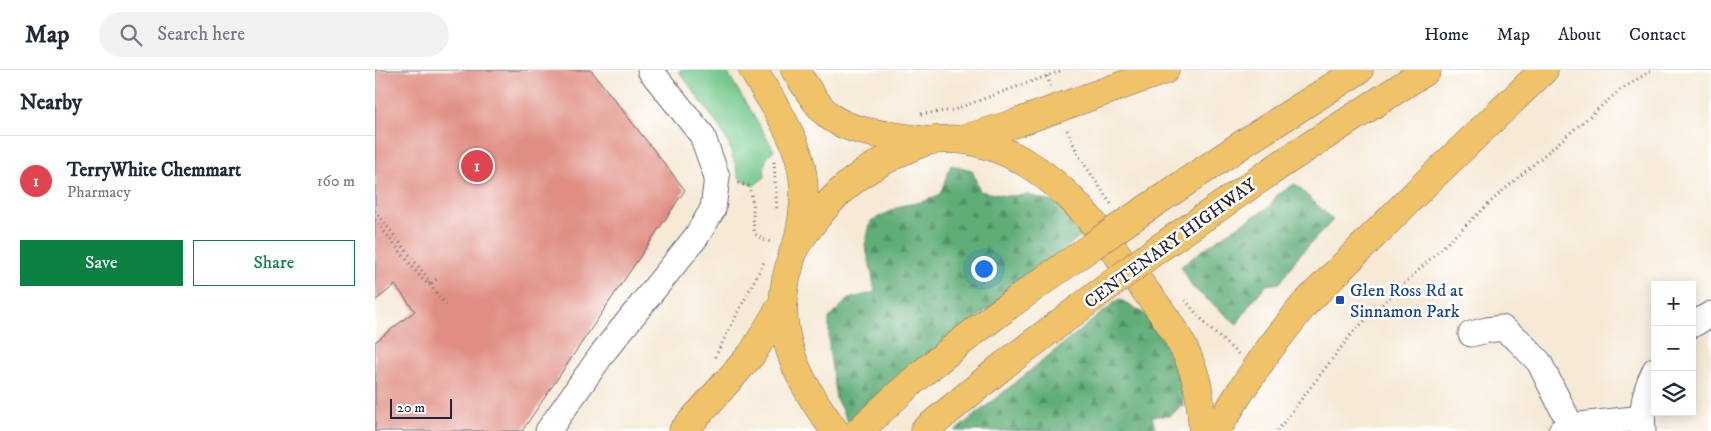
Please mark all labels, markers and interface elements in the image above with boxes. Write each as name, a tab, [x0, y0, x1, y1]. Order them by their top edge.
search box	[99, 12, 449, 57]
text: Map	[25, 20, 69, 50]
icon: search	[117, 21, 145, 49]
text: Search here	[157, 23, 245, 46]
text: Home	[1424, 24, 1469, 46]
text: Map	[1497, 24, 1530, 46]
text: About	[1558, 24, 1601, 46]
text: Contact	[1629, 24, 1686, 46]
text: Nearby	[20, 90, 82, 116]
pin: 1	[461, 147, 493, 185]
text: TerryWhite Chemmart	[67, 159, 241, 182]
text: 1	[33, 171, 39, 191]
text: 160 m	[317, 171, 355, 191]
street label: CENTENARY HIGHWAY	[1080, 174, 1261, 314]
text: Pharmacy	[67, 182, 131, 202]
button: Save	[20, 240, 183, 286]
button: Share	[193, 240, 355, 286]
your location	[971, 256, 997, 282]
place label: Glen Ross Rd at Sinnamon Park	[1350, 280, 1464, 323]
map controls	[1651, 281, 1696, 416]
button: +	[1651, 281, 1696, 326]
marker: Glen Ross Rd at Sinnamon Park	[1334, 294, 1346, 306]
button: −	[1651, 326, 1696, 371]
button: layers	[1651, 371, 1696, 416]
scale bar	[390, 396, 453, 419]
text: 20 m	[397, 399, 425, 417]

